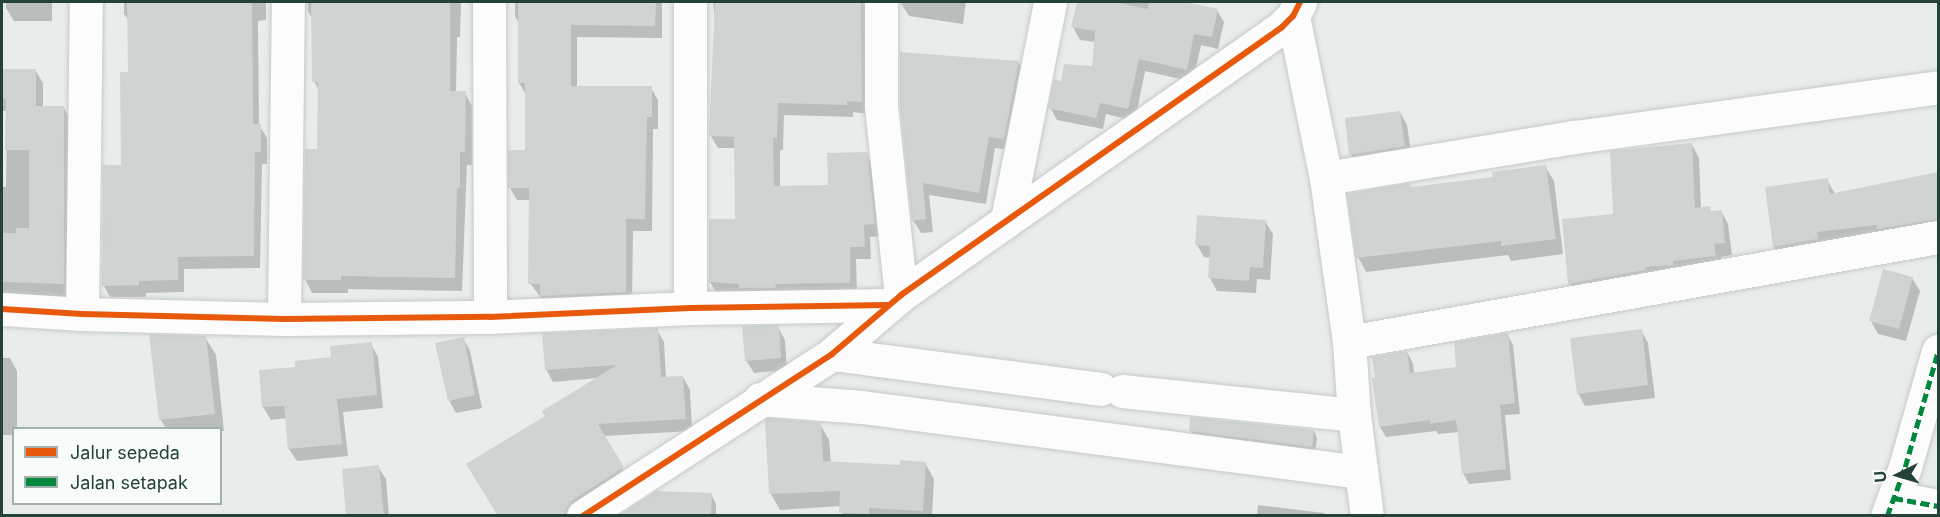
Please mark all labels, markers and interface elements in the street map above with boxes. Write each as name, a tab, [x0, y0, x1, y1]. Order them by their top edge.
legend	[12, 427, 222, 505]
text: Jalur sepeda	[70, 442, 180, 463]
north arrow	[1868, 445, 1928, 505]
text: U	[1870, 470, 1891, 483]
text: Jalan setapak	[70, 472, 188, 493]

